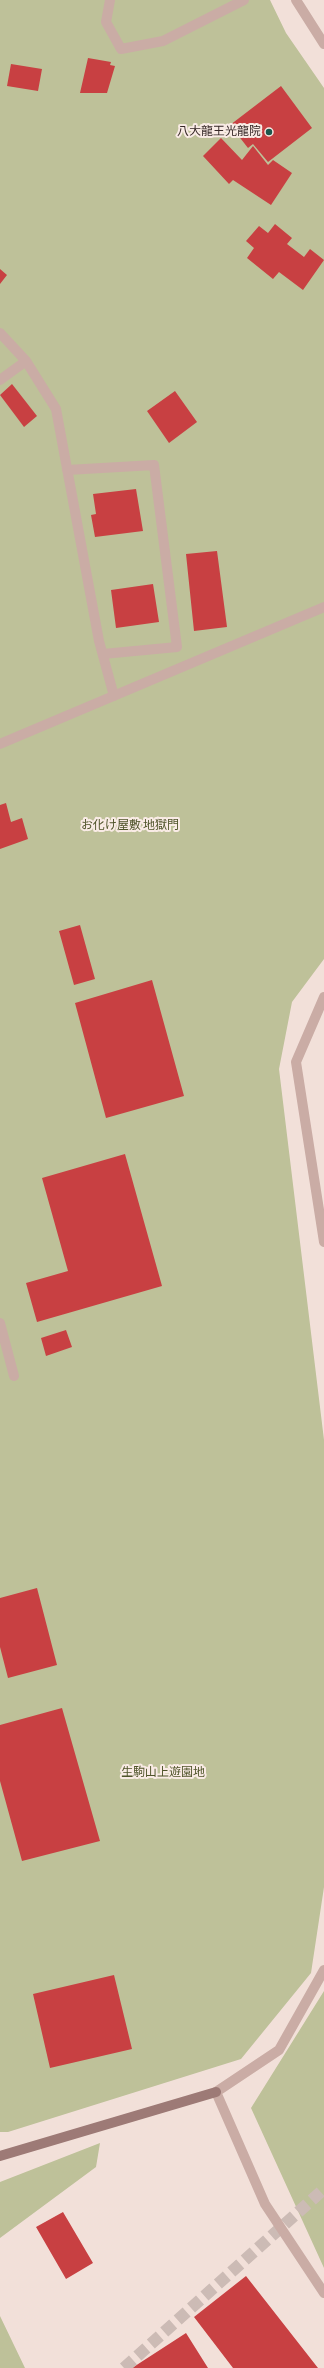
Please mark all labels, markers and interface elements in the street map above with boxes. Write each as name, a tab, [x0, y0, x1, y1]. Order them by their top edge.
place label: 八大龍王光龍院	[177, 125, 261, 139]
marker: 八大龍王光龍院	[264, 127, 274, 137]
park label: お化け屋敷 地獄門	[81, 819, 179, 833]
park label: 生駒山上遊園地	[121, 1766, 205, 1780]

